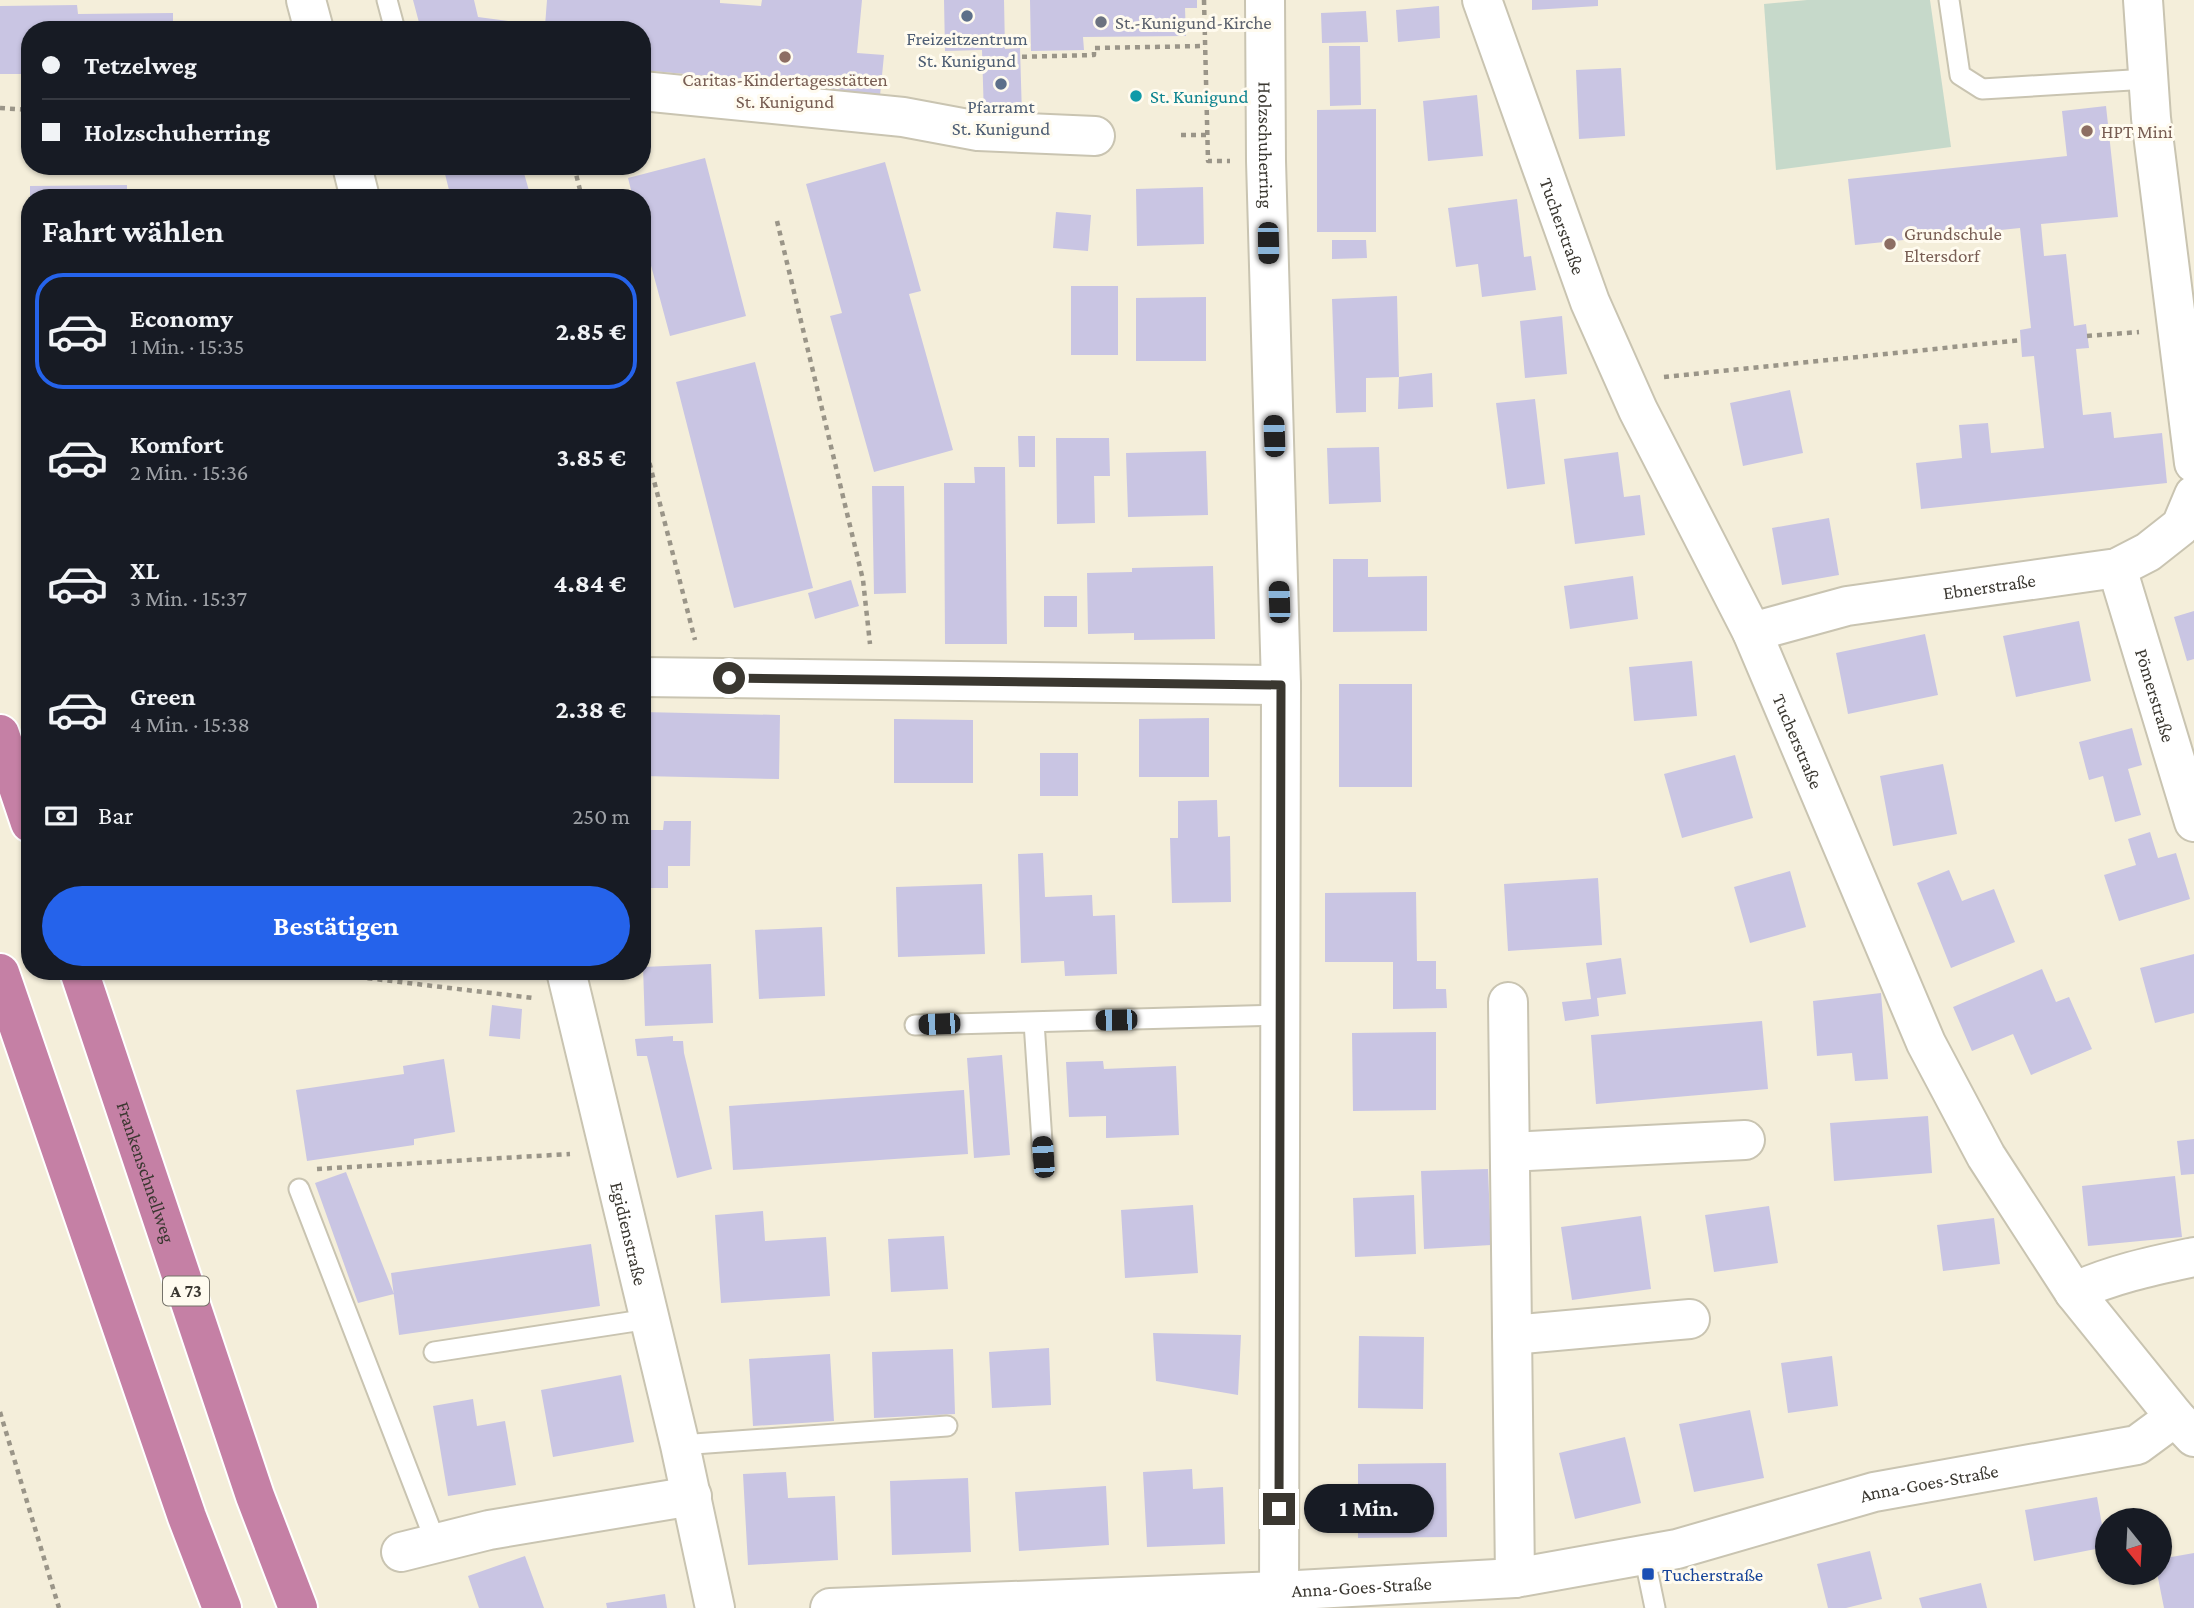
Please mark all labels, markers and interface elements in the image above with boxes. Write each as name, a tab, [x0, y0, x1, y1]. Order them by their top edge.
marker: Freizeitzentrum St. Kunigund	[959, 8, 975, 24]
place label: St.-Kunigund-Kirche	[1115, 12, 1272, 33]
marker: St.-Kunigund-Kirche	[1093, 14, 1109, 30]
place label: Freizeitzentrum St. Kunigund	[906, 28, 1028, 71]
marker: Caritas-Kindertagesstätten St. Kunigund	[777, 49, 793, 65]
text: Tetzelweg	[84, 51, 197, 80]
place label: Caritas-Kindertagesstätten St. Kunigund	[682, 69, 888, 112]
marker: Pfarramt St. Kunigund	[993, 76, 1009, 92]
street label: Holzschuherring	[1255, 81, 1278, 209]
place label: St. Kunigund	[1150, 86, 1248, 107]
marker: St. Kunigund	[1128, 88, 1144, 104]
place label: Pfarramt St. Kunigund	[952, 96, 1050, 139]
text: Holzschuherring	[84, 118, 270, 147]
place label: HPT Mini	[2101, 121, 2173, 142]
marker: HPT Mini	[2079, 123, 2095, 139]
street label: Tucherstraße	[1536, 175, 1590, 277]
text: Fahrt wählen	[42, 213, 224, 249]
car	[1258, 222, 1279, 264]
place label: Grundschule Eltersdorf	[1904, 223, 2002, 266]
marker: Grundschule Eltersdorf	[1882, 236, 1898, 252]
icon: car	[46, 300, 109, 363]
text: Economy	[130, 304, 233, 333]
text: 2.85 €	[556, 317, 626, 346]
text: 1 Min. · 15:35	[130, 333, 244, 359]
car	[1263, 415, 1286, 457]
icon: car	[46, 426, 109, 489]
text: Komfort	[130, 430, 223, 459]
text: 3.85 €	[556, 443, 626, 472]
text: 2 Min. · 15:36	[130, 459, 248, 485]
icon: car	[46, 552, 109, 615]
text: XL	[130, 556, 159, 585]
text: 4.84 €	[554, 569, 626, 598]
street label: Ebnerstraße	[1942, 569, 2037, 603]
car	[1268, 581, 1291, 623]
text: 3 Min. · 15:37	[130, 585, 247, 611]
street label: Pömerstraße	[2132, 646, 2180, 745]
route start	[713, 662, 745, 694]
icon: car	[46, 678, 109, 741]
text: Green	[130, 682, 196, 711]
street label: Tucherstraße	[1769, 690, 1828, 792]
text: 2.38 €	[556, 695, 626, 724]
text: 4 Min. · 15:38	[130, 711, 250, 737]
icon: cash	[42, 797, 80, 835]
text: Bar	[98, 801, 134, 830]
text: 250 m	[572, 803, 630, 829]
button: Bestätigen	[42, 886, 630, 966]
car	[1095, 1009, 1138, 1031]
car	[918, 1013, 961, 1035]
street label: Frankenschnellweg	[113, 1099, 180, 1245]
car	[1032, 1135, 1055, 1179]
street label: Egidienstraße	[607, 1180, 652, 1287]
road number: A 73	[163, 1276, 209, 1306]
street label: Anna-Goes-Straße	[1857, 1460, 2000, 1506]
callout: 1 Min.	[1304, 1484, 1433, 1534]
route end	[1263, 1493, 1295, 1525]
text: 1 Min.	[1339, 1495, 1399, 1521]
north arrow	[2095, 1508, 2172, 1586]
map controls	[2095, 1508, 2172, 1585]
place label: Tucherstraße	[1662, 1564, 1763, 1585]
marker: Tucherstraße	[1640, 1566, 1656, 1582]
street label: Anna-Goes-Straße	[1291, 1572, 1432, 1601]

